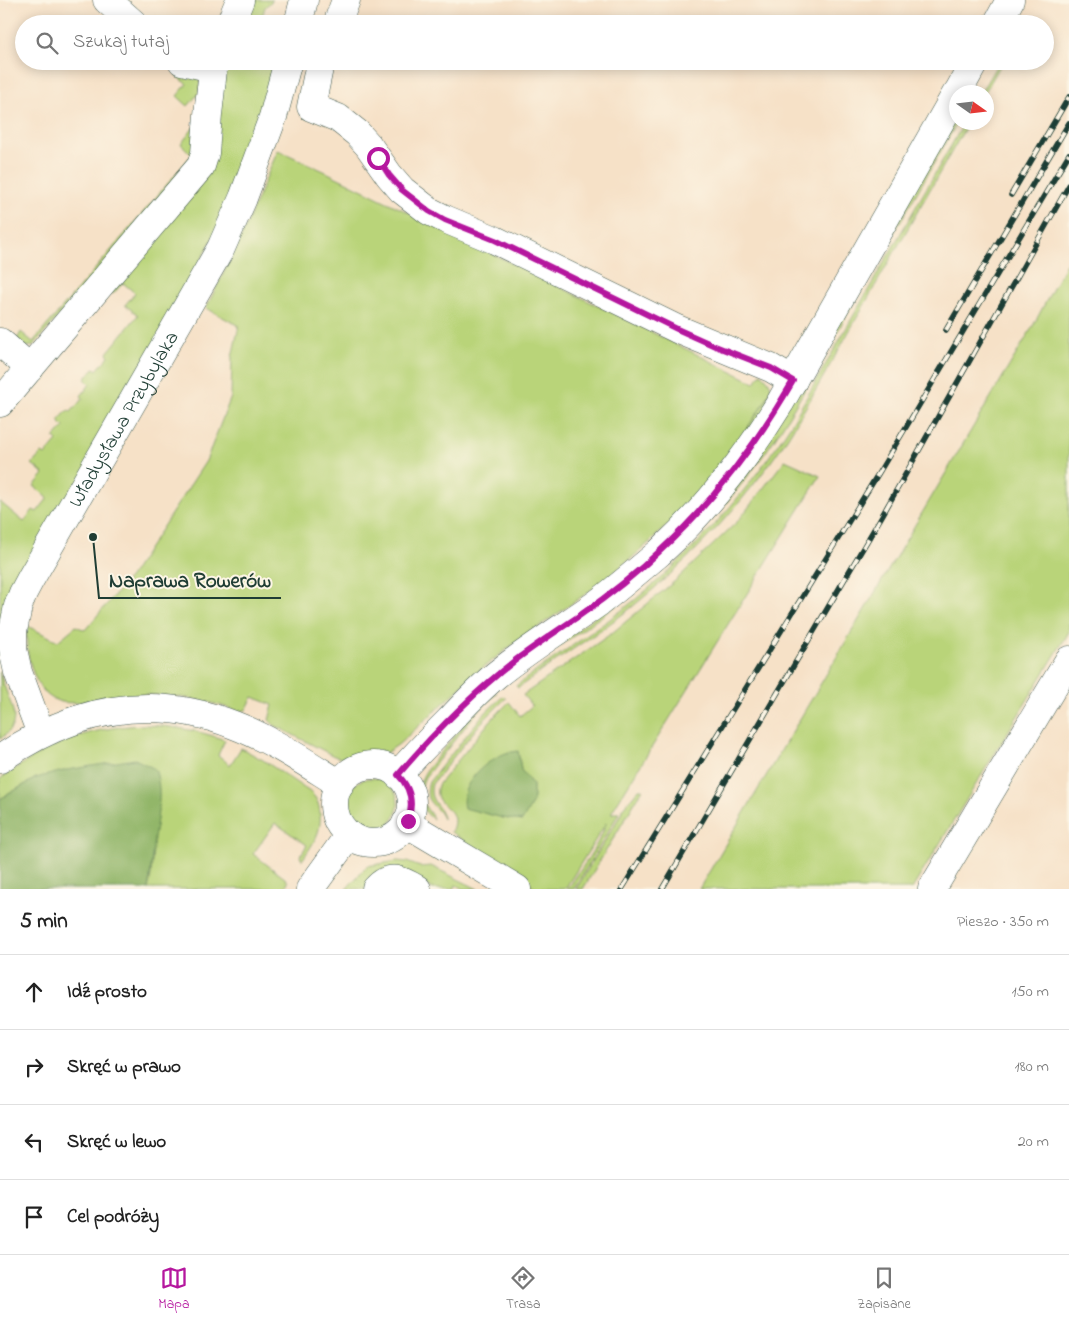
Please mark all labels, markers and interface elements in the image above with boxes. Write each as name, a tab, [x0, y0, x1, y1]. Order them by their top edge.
search box	[15, 15, 1054, 70]
icon: search	[33, 29, 61, 57]
text: Szukaj tutaj	[73, 29, 169, 56]
north arrow	[949, 85, 994, 130]
route start	[367, 147, 390, 170]
street label: Władysława Przybylaka	[63, 326, 187, 513]
callout: Naprawa Rowerów	[99, 562, 281, 598]
text: Naprawa Rowerów	[109, 567, 271, 597]
route end	[397, 810, 420, 833]
text: 5 min	[20, 907, 68, 937]
text: Pieszo · 350 m	[957, 910, 1049, 934]
icon: ahead	[20, 978, 48, 1006]
text: Idź prosto	[67, 979, 147, 1006]
text: 150 m	[1011, 980, 1049, 1004]
icon: right	[20, 1053, 48, 1081]
text: Skręć w prawo	[67, 1054, 181, 1081]
text: 180 m	[1015, 1055, 1049, 1079]
icon: left	[20, 1128, 48, 1156]
text: Skręć w lewo	[67, 1129, 166, 1156]
text: 20 m	[1018, 1130, 1049, 1154]
icon: arrive	[20, 1203, 48, 1231]
text: Cel podróży	[67, 1204, 159, 1231]
tab: Mapa	[158, 1264, 190, 1315]
tab: Trasa	[506, 1264, 541, 1315]
tab: Zapisane	[857, 1264, 911, 1315]

